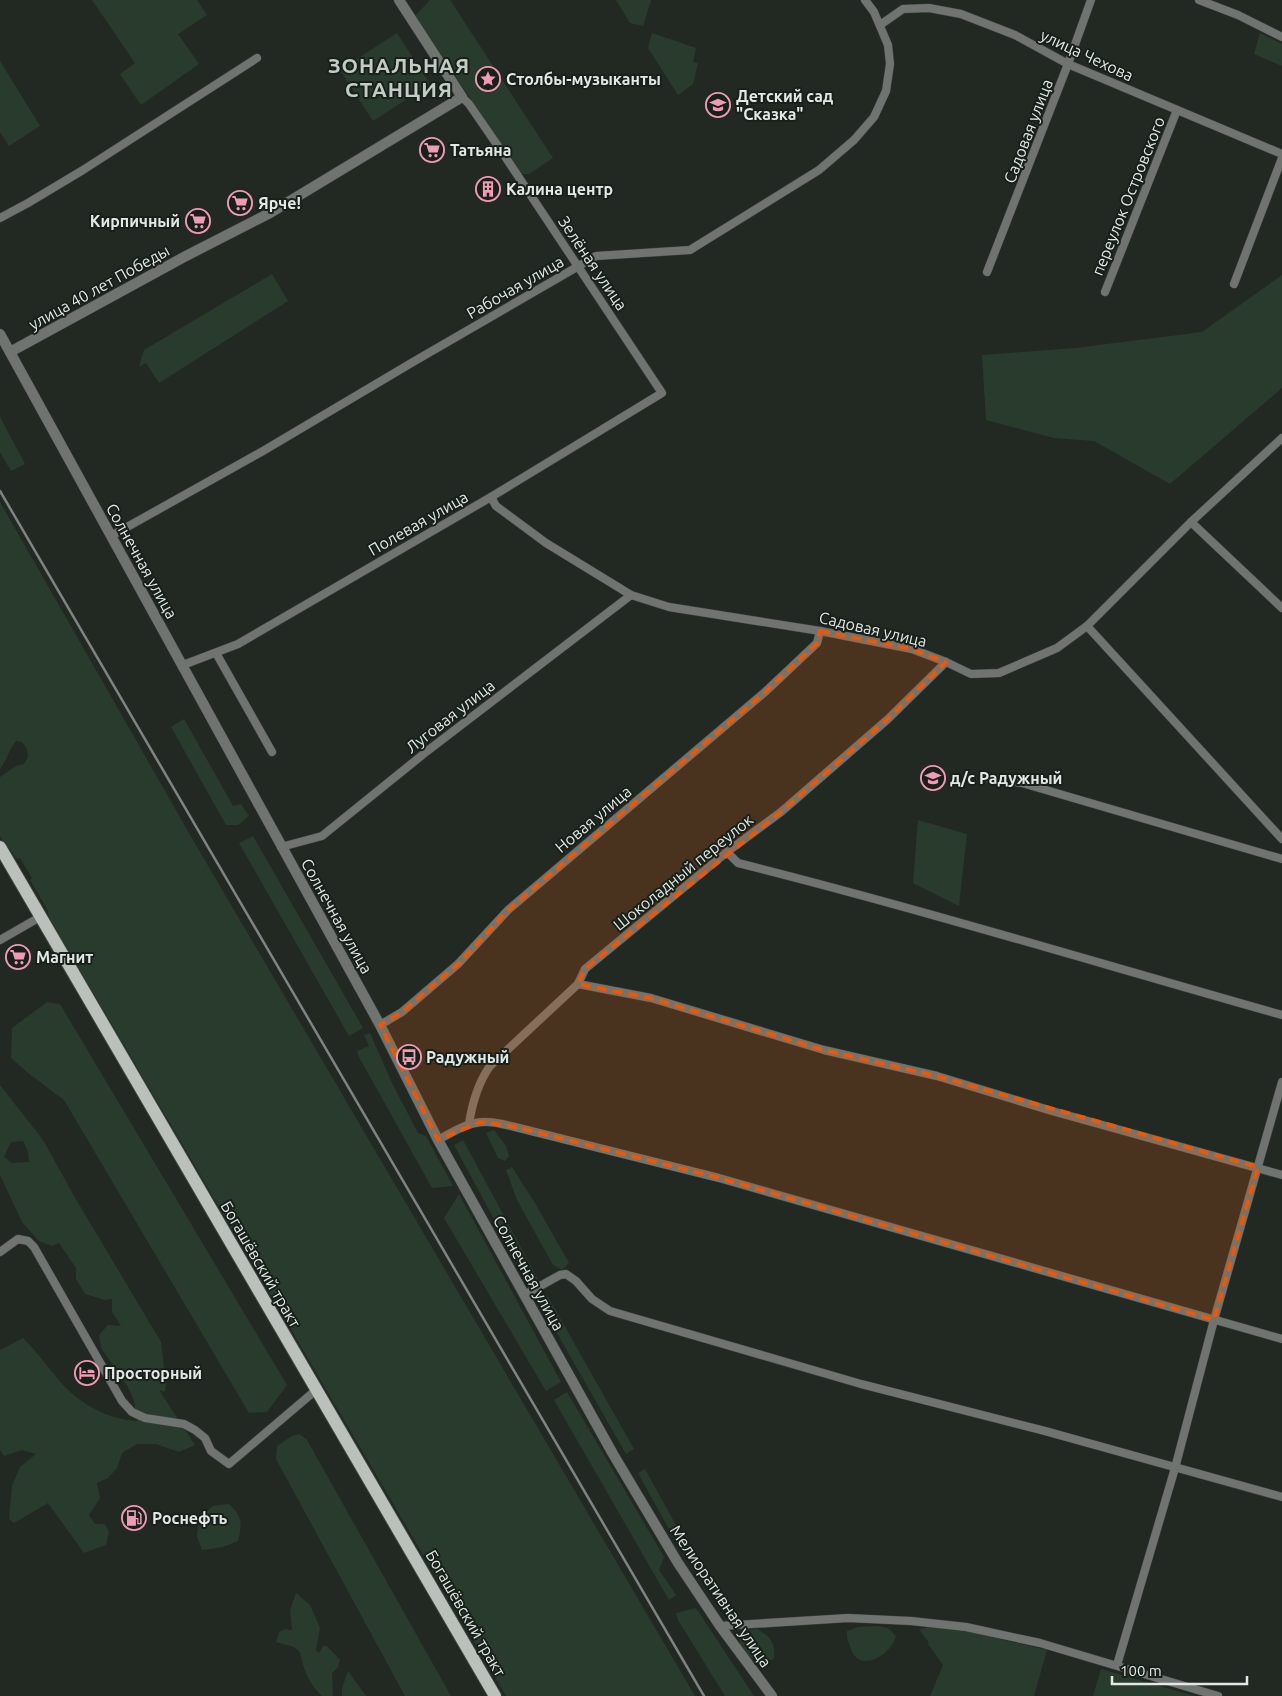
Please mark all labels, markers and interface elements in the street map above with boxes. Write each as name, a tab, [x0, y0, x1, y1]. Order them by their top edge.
street label: улица Чехова	[1038, 26, 1136, 84]
district label: ЗОНАЛЬНАЯ СТАНЦИЯ	[328, 53, 470, 101]
place icon: Столбы-музыканты	[475, 66, 501, 92]
place label: Столбы-музыканты	[506, 70, 661, 88]
street label: Садовая улица	[1000, 76, 1056, 186]
place label: Детский сад "Сказка"	[736, 87, 834, 123]
school or university icon: Детский сад "Сказка"	[705, 92, 731, 118]
street label: переулок Островского	[1088, 114, 1168, 278]
supermarket icon: Татьяна	[419, 137, 445, 163]
place label: Татьяна	[450, 141, 511, 159]
building icon: Калина центр	[475, 176, 501, 202]
place label: Калина центр	[506, 180, 613, 198]
supermarket icon: Ярче!	[227, 190, 253, 216]
place label: Ярче!	[258, 194, 301, 212]
supermarket icon: Кирпичный	[185, 208, 211, 234]
place label: Кирпичный	[90, 212, 180, 230]
street label: Зелёная улица	[555, 213, 631, 313]
street label: улица 40 лет Победы	[26, 241, 172, 333]
street label: Рабочая улица	[463, 252, 567, 322]
street label: Полевая улица	[365, 487, 471, 559]
street label: Солнечная улица	[103, 500, 181, 622]
street label: Садовая улица	[817, 608, 929, 650]
street label: Луговая улица	[402, 676, 498, 756]
school or university icon: д/с Радужный	[920, 765, 946, 791]
place label: д/с Радужный	[950, 769, 1062, 787]
street label: Новая улица	[551, 782, 635, 856]
street label: Шоколадный переулок	[610, 810, 756, 934]
street label: Солнечная улица	[298, 855, 376, 977]
supermarket icon: Магнит	[5, 944, 31, 970]
place label: Магнит	[36, 948, 93, 966]
bus stop icon: Радужный	[396, 1044, 422, 1070]
place label: Радужный	[426, 1048, 509, 1066]
street label: Богашёвский тракт	[217, 1198, 305, 1330]
street label: Солнечная улица	[490, 1212, 568, 1334]
hotel icon: Просторный	[74, 1360, 100, 1386]
place label: Просторный	[104, 1364, 202, 1382]
fuel station icon: Роснефть	[121, 1505, 147, 1531]
place label: Роснефть	[152, 1509, 228, 1527]
street label: Мелиоративная улица	[667, 1522, 775, 1670]
street label: Богашёвский тракт	[422, 1547, 510, 1679]
scale bar	[1112, 1654, 1247, 1686]
text: 100 m	[1120, 1662, 1162, 1679]

